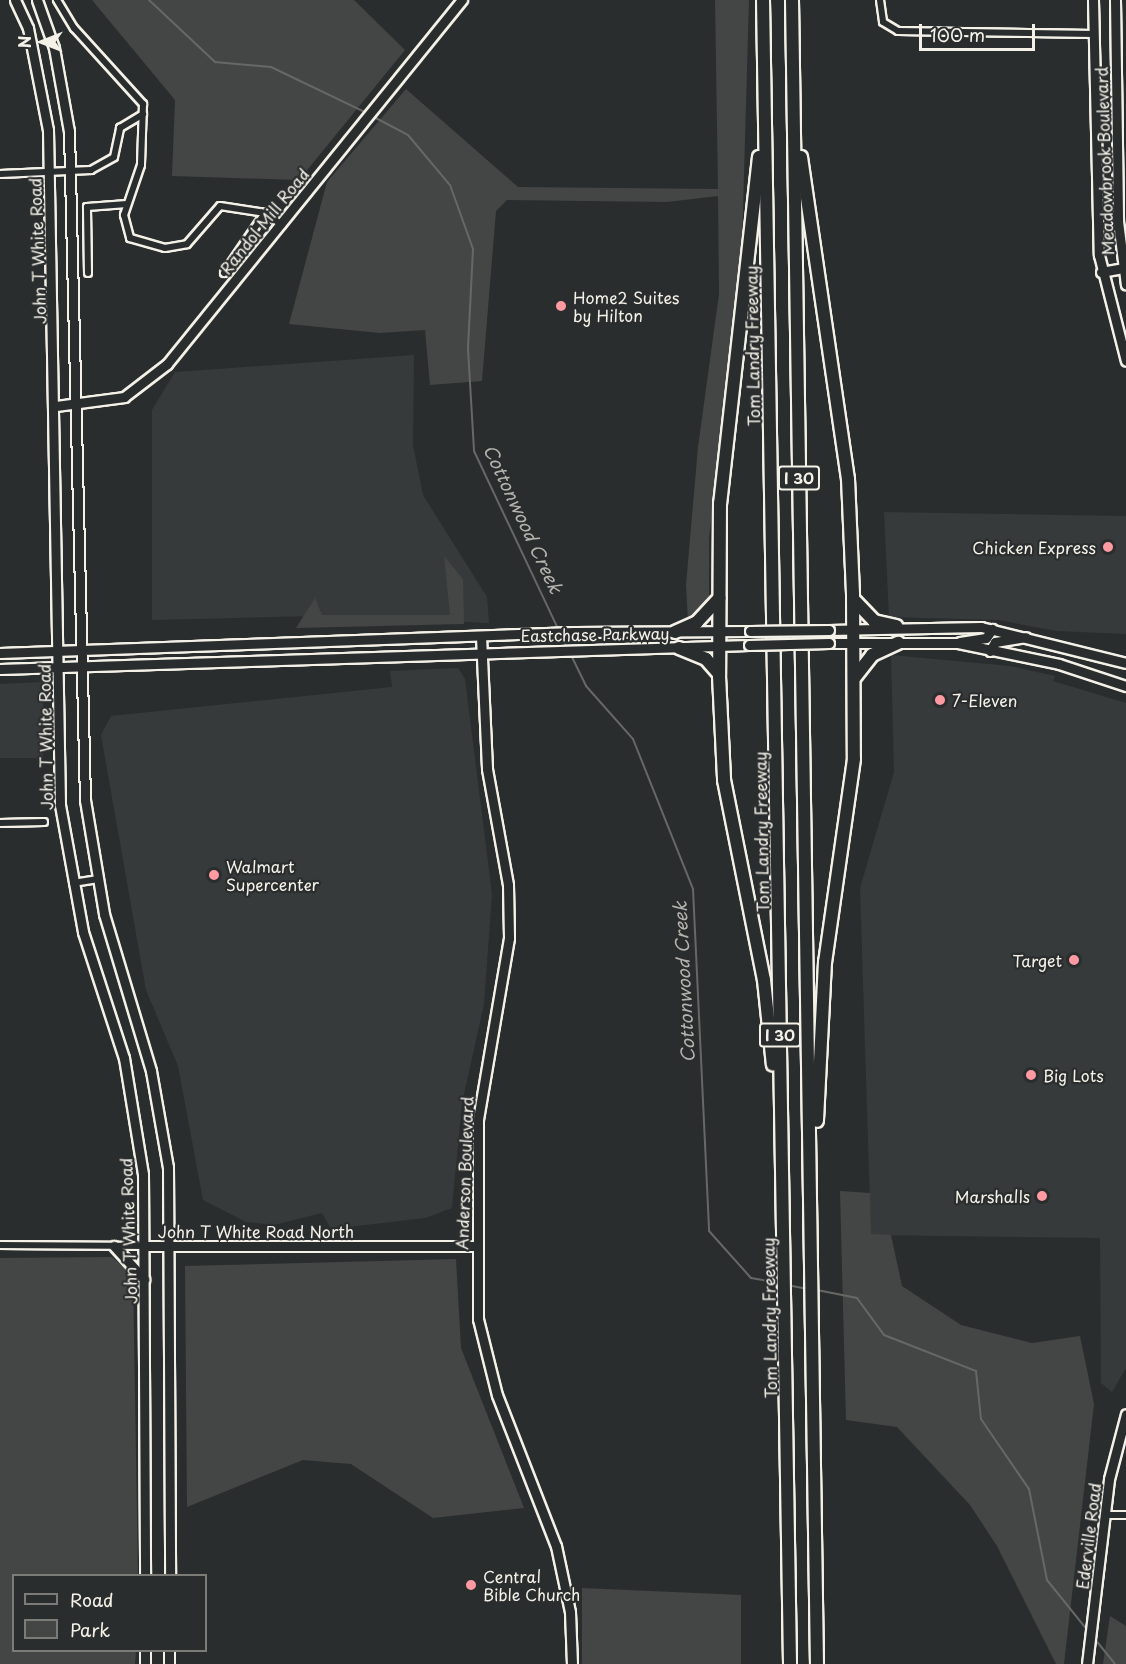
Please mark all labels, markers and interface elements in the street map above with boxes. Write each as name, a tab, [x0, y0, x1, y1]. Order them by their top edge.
north arrow	[12, 12, 72, 72]
scale bar	[922, 12, 1038, 50]
text: 100 m	[930, 21, 985, 48]
text: N	[12, 36, 36, 48]
street label: Meadowbrook Boulevard	[1091, 66, 1117, 256]
street label: Randol Mill Road	[215, 164, 313, 278]
street label: John T White Road	[25, 177, 49, 325]
street label: Tom Landry Freeway	[741, 265, 763, 427]
place label: Home2 Suites by Hilton	[573, 287, 681, 325]
marker: Home2 Suites by Hilton	[554, 299, 568, 313]
water label: Cottonwood Creek	[479, 441, 567, 597]
road number: I 30	[776, 466, 822, 490]
place label: Chicken Express	[970, 537, 1096, 557]
marker: Chicken Express	[1101, 540, 1115, 554]
street label: Eastchase Parkway	[520, 623, 670, 645]
street label: John T White Road	[34, 663, 56, 811]
place label: 7-Eleven	[952, 690, 1017, 710]
marker: 7-Eleven	[933, 693, 947, 707]
street label: Tom Landry Freeway	[750, 751, 772, 913]
place label: Walmart Supercenter	[226, 856, 319, 894]
marker: Walmart Supercenter	[207, 868, 221, 882]
water label: Cottonwood Creek	[669, 900, 699, 1064]
place label: Target	[1012, 950, 1062, 970]
marker: Target	[1067, 953, 1081, 967]
road number: I 30	[758, 1023, 802, 1047]
place label: Big Lots	[1043, 1065, 1104, 1085]
marker: Big Lots	[1024, 1068, 1038, 1082]
street label: Anderson Boulevard	[452, 1096, 476, 1250]
street label: John T White Road	[116, 1157, 140, 1305]
place label: Marshalls	[955, 1186, 1030, 1206]
marker: Marshalls	[1035, 1189, 1049, 1203]
street label: John T White Road North	[158, 1221, 354, 1241]
street label: Tom Landry Freeway	[758, 1237, 780, 1399]
street label: Ederville Road	[1072, 1481, 1104, 1591]
place label: Central Bible Church	[483, 1566, 581, 1604]
legend	[12, 1574, 207, 1652]
marker: Central Bible Church	[464, 1578, 478, 1592]
text: Road	[70, 1586, 114, 1613]
text: Park	[70, 1616, 110, 1643]

